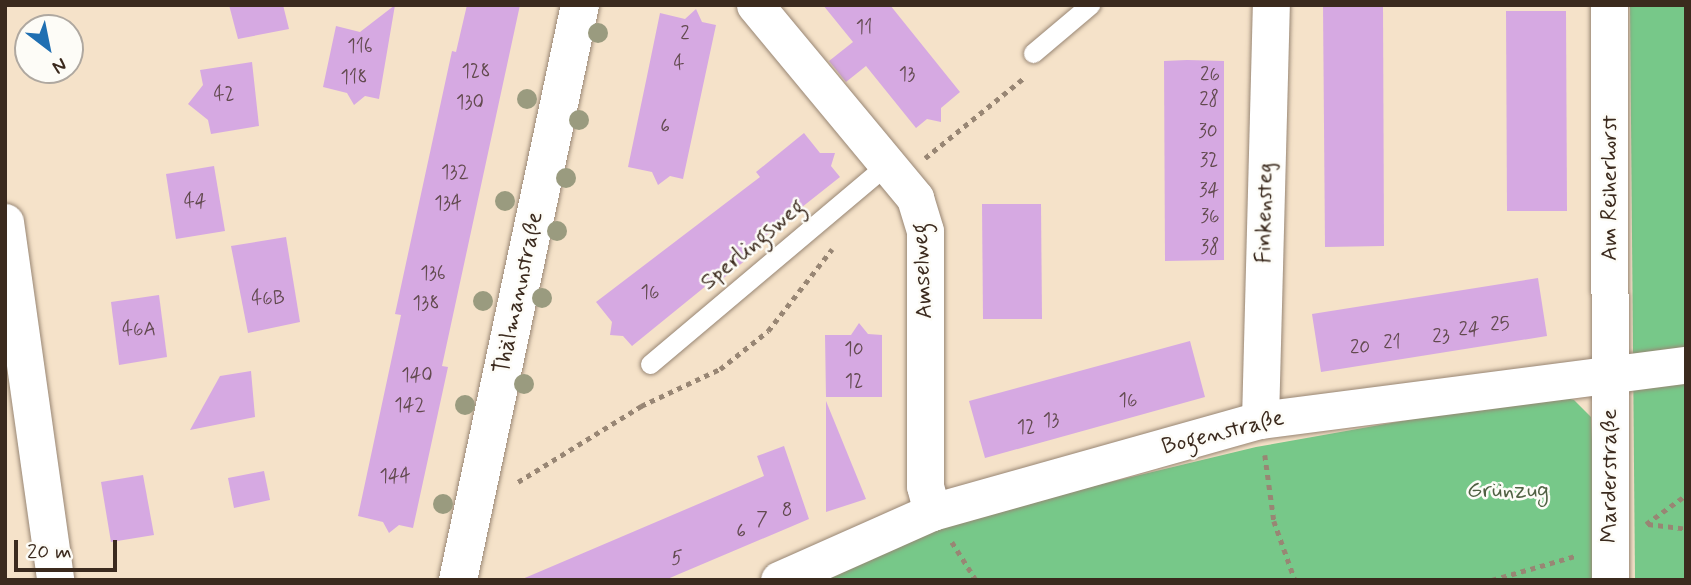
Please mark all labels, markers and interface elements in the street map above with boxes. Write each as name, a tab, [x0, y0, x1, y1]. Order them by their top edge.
north arrow	[14, 14, 84, 84]
house number: 11	[856, 17, 872, 39]
house number: 2	[680, 23, 690, 45]
house number: 116	[347, 36, 373, 58]
text: N	[47, 52, 71, 79]
house number: 4	[673, 53, 685, 75]
house number: 128	[462, 61, 490, 83]
house number: 13	[899, 64, 915, 86]
house number: 26	[1200, 64, 1220, 86]
house number: 118	[341, 67, 367, 89]
house number: 42	[213, 84, 235, 106]
house number: 28	[1199, 89, 1219, 111]
house number: 130	[456, 92, 484, 114]
street label: Am Reiherhorst	[1596, 115, 1624, 261]
house number: 6	[660, 116, 670, 138]
house number: 30	[1198, 121, 1218, 143]
house number: 32	[1200, 150, 1218, 172]
house number: 132	[441, 162, 469, 184]
street label: Finkensteg	[1250, 162, 1280, 264]
house number: 34	[1199, 180, 1219, 202]
house number: 44	[184, 191, 206, 213]
house number: 134	[434, 193, 462, 215]
street label: Sperlingsweg	[695, 193, 811, 297]
house number: 36	[1200, 206, 1220, 228]
street label: Thälmannstraße	[488, 209, 550, 377]
street label: Amselweg	[907, 222, 939, 320]
house number: 38	[1201, 237, 1219, 259]
house number: 136	[420, 263, 446, 285]
house number: 16	[641, 282, 659, 304]
house number: 46B	[251, 288, 285, 310]
house number: 138	[413, 293, 439, 315]
house number: 25	[1490, 314, 1510, 336]
house number: 46A	[122, 319, 156, 341]
house number: 24	[1459, 319, 1479, 341]
house number: 23	[1432, 326, 1450, 348]
house number: 21	[1383, 332, 1401, 354]
house number: 20	[1350, 337, 1370, 359]
house number: 10	[844, 339, 864, 361]
house number: 140	[401, 365, 433, 387]
house number: 12	[845, 371, 863, 393]
house number: 16	[1119, 390, 1137, 412]
house number: 142	[394, 395, 426, 417]
street label: Bogenstraße	[1159, 405, 1287, 461]
street label: Marderstraße	[1596, 409, 1624, 543]
house number: 13	[1043, 410, 1059, 432]
house number: 12	[1017, 417, 1035, 439]
house number: 144	[379, 466, 411, 488]
park label: Grünzug	[1467, 477, 1549, 505]
house number: 8	[782, 500, 792, 522]
house number: 7	[756, 509, 768, 531]
house number: 6	[736, 521, 746, 543]
scale bar	[18, 526, 121, 570]
text: 20 m	[27, 538, 72, 566]
house number: 5	[671, 548, 683, 570]

